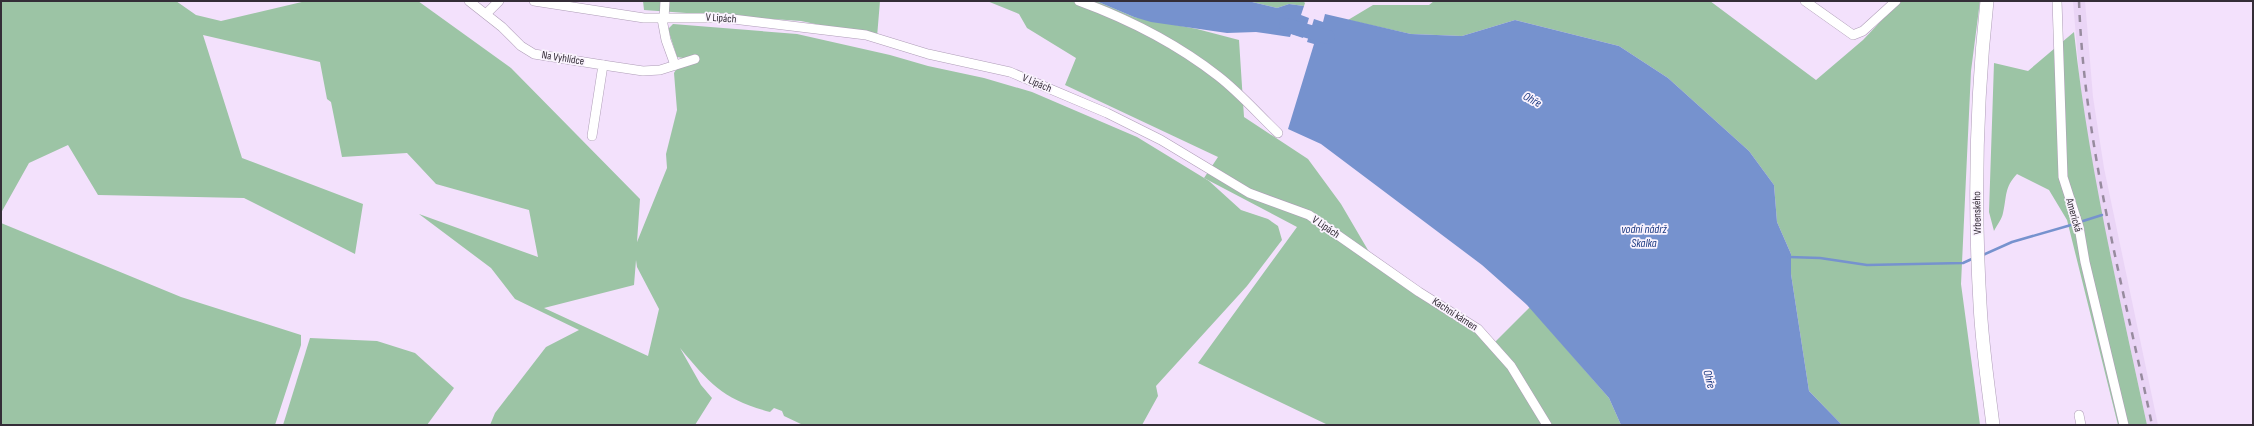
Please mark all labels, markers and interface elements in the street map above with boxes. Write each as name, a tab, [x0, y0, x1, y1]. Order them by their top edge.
street label: V Lipách	[705, 10, 737, 26]
street label: Na Vyhlídce	[541, 48, 585, 68]
street label: V Lipách	[1020, 71, 1054, 95]
water label: Ohře	[1520, 89, 1544, 111]
street label: Vrbenského	[1970, 191, 1984, 235]
street label: Americká	[2063, 196, 2085, 233]
street label: V Lipách	[1310, 213, 1343, 241]
water label: vodní nádrž Skalka	[1621, 222, 1668, 251]
street label: Kachní kámen	[1430, 295, 1480, 334]
water label: Ohře	[1699, 368, 1719, 390]

